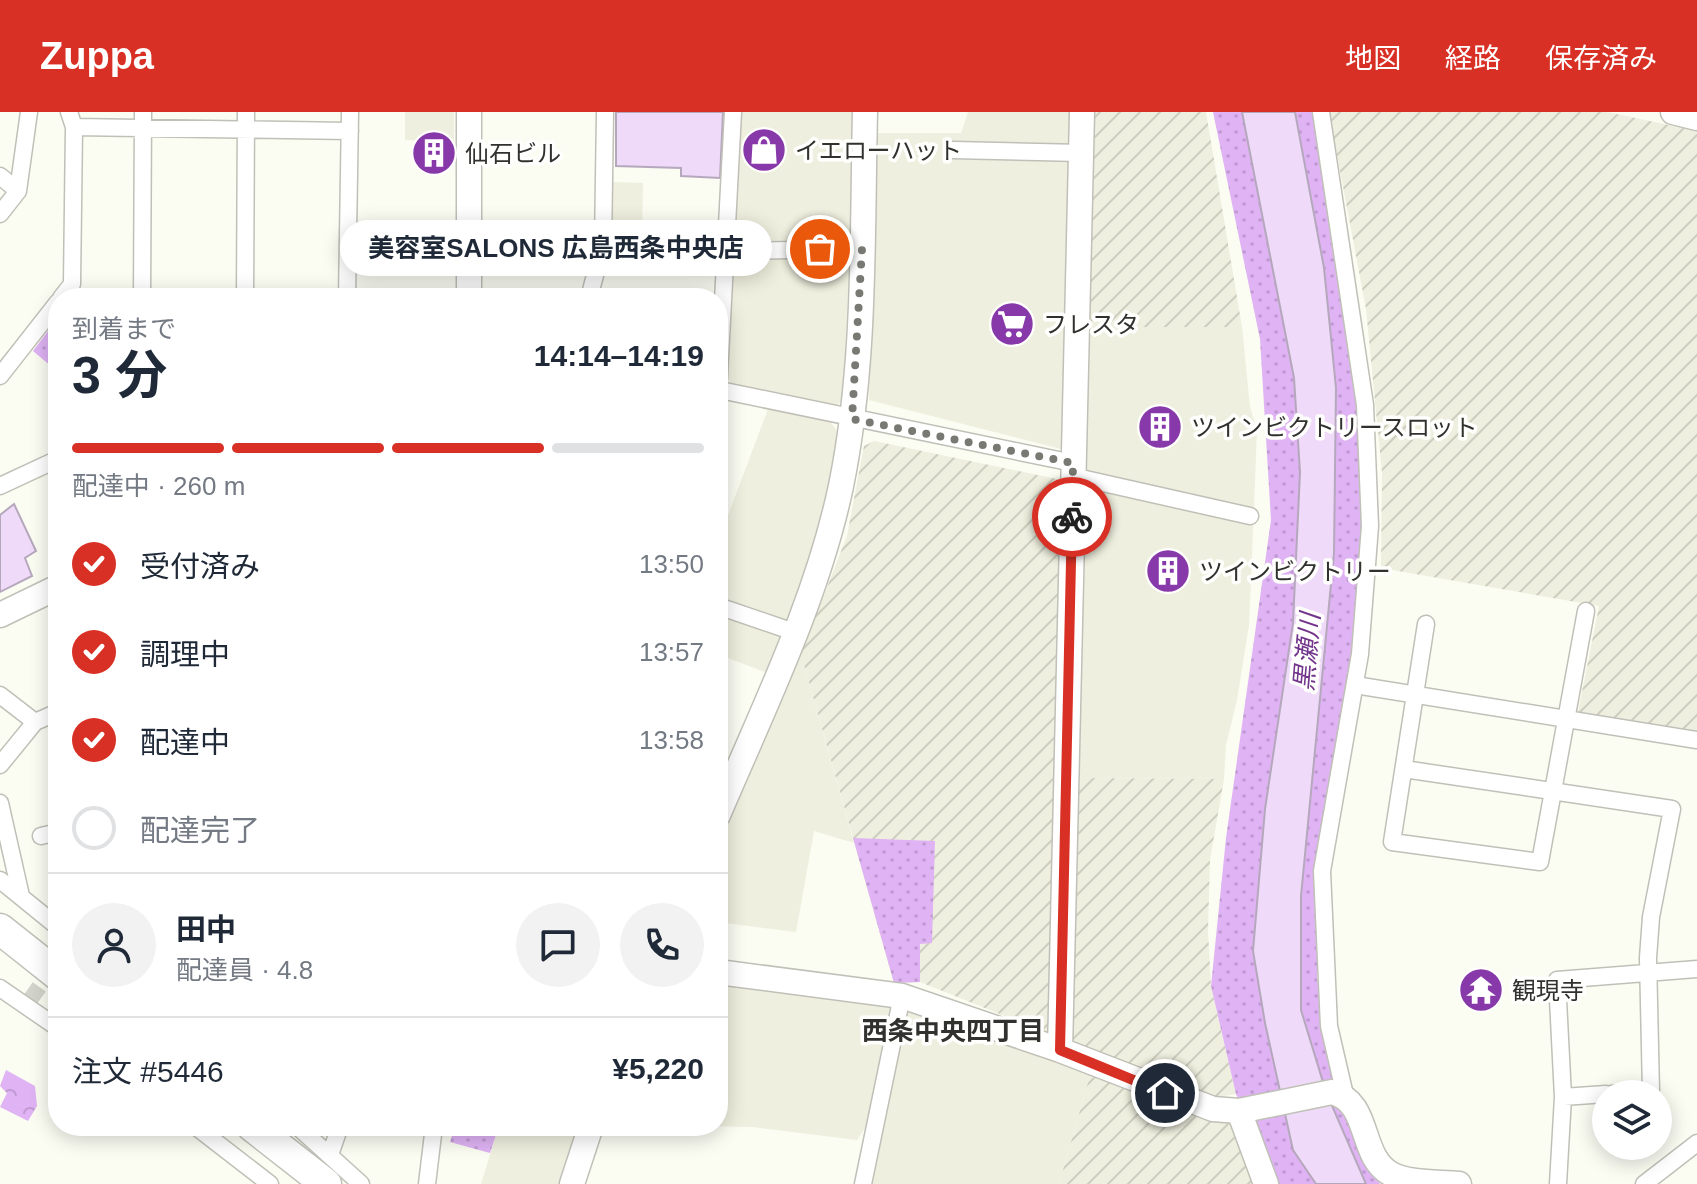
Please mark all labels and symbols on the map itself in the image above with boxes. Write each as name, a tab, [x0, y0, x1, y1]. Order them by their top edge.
shop icon: イエローハット	[740, 126, 788, 174]
building icon: 仙石ビル	[410, 129, 458, 177]
place label: イエローハット	[795, 137, 962, 164]
place label: 仙石ビル	[465, 140, 561, 167]
pin	[786, 215, 854, 283]
callout: 美容室SALONS 広島西条中央店	[340, 221, 772, 277]
supermarket icon: フレスタ	[988, 300, 1036, 348]
place label: フレスタ	[1043, 311, 1139, 338]
building icon: ツインビクトリースロット	[1136, 403, 1184, 451]
place label: ツインビクトリースロット	[1191, 414, 1478, 441]
courier	[1032, 477, 1112, 557]
building icon: ツインビクトリー	[1144, 547, 1192, 595]
place label: ツインビクトリー	[1199, 558, 1391, 585]
water label: 黒瀬川	[1289, 609, 1326, 692]
temple icon: 観現寺	[1457, 966, 1505, 1014]
place label: 観現寺	[1512, 977, 1584, 1004]
district label: 西条中央四丁目	[862, 1016, 1044, 1046]
pin	[1131, 1059, 1199, 1127]

